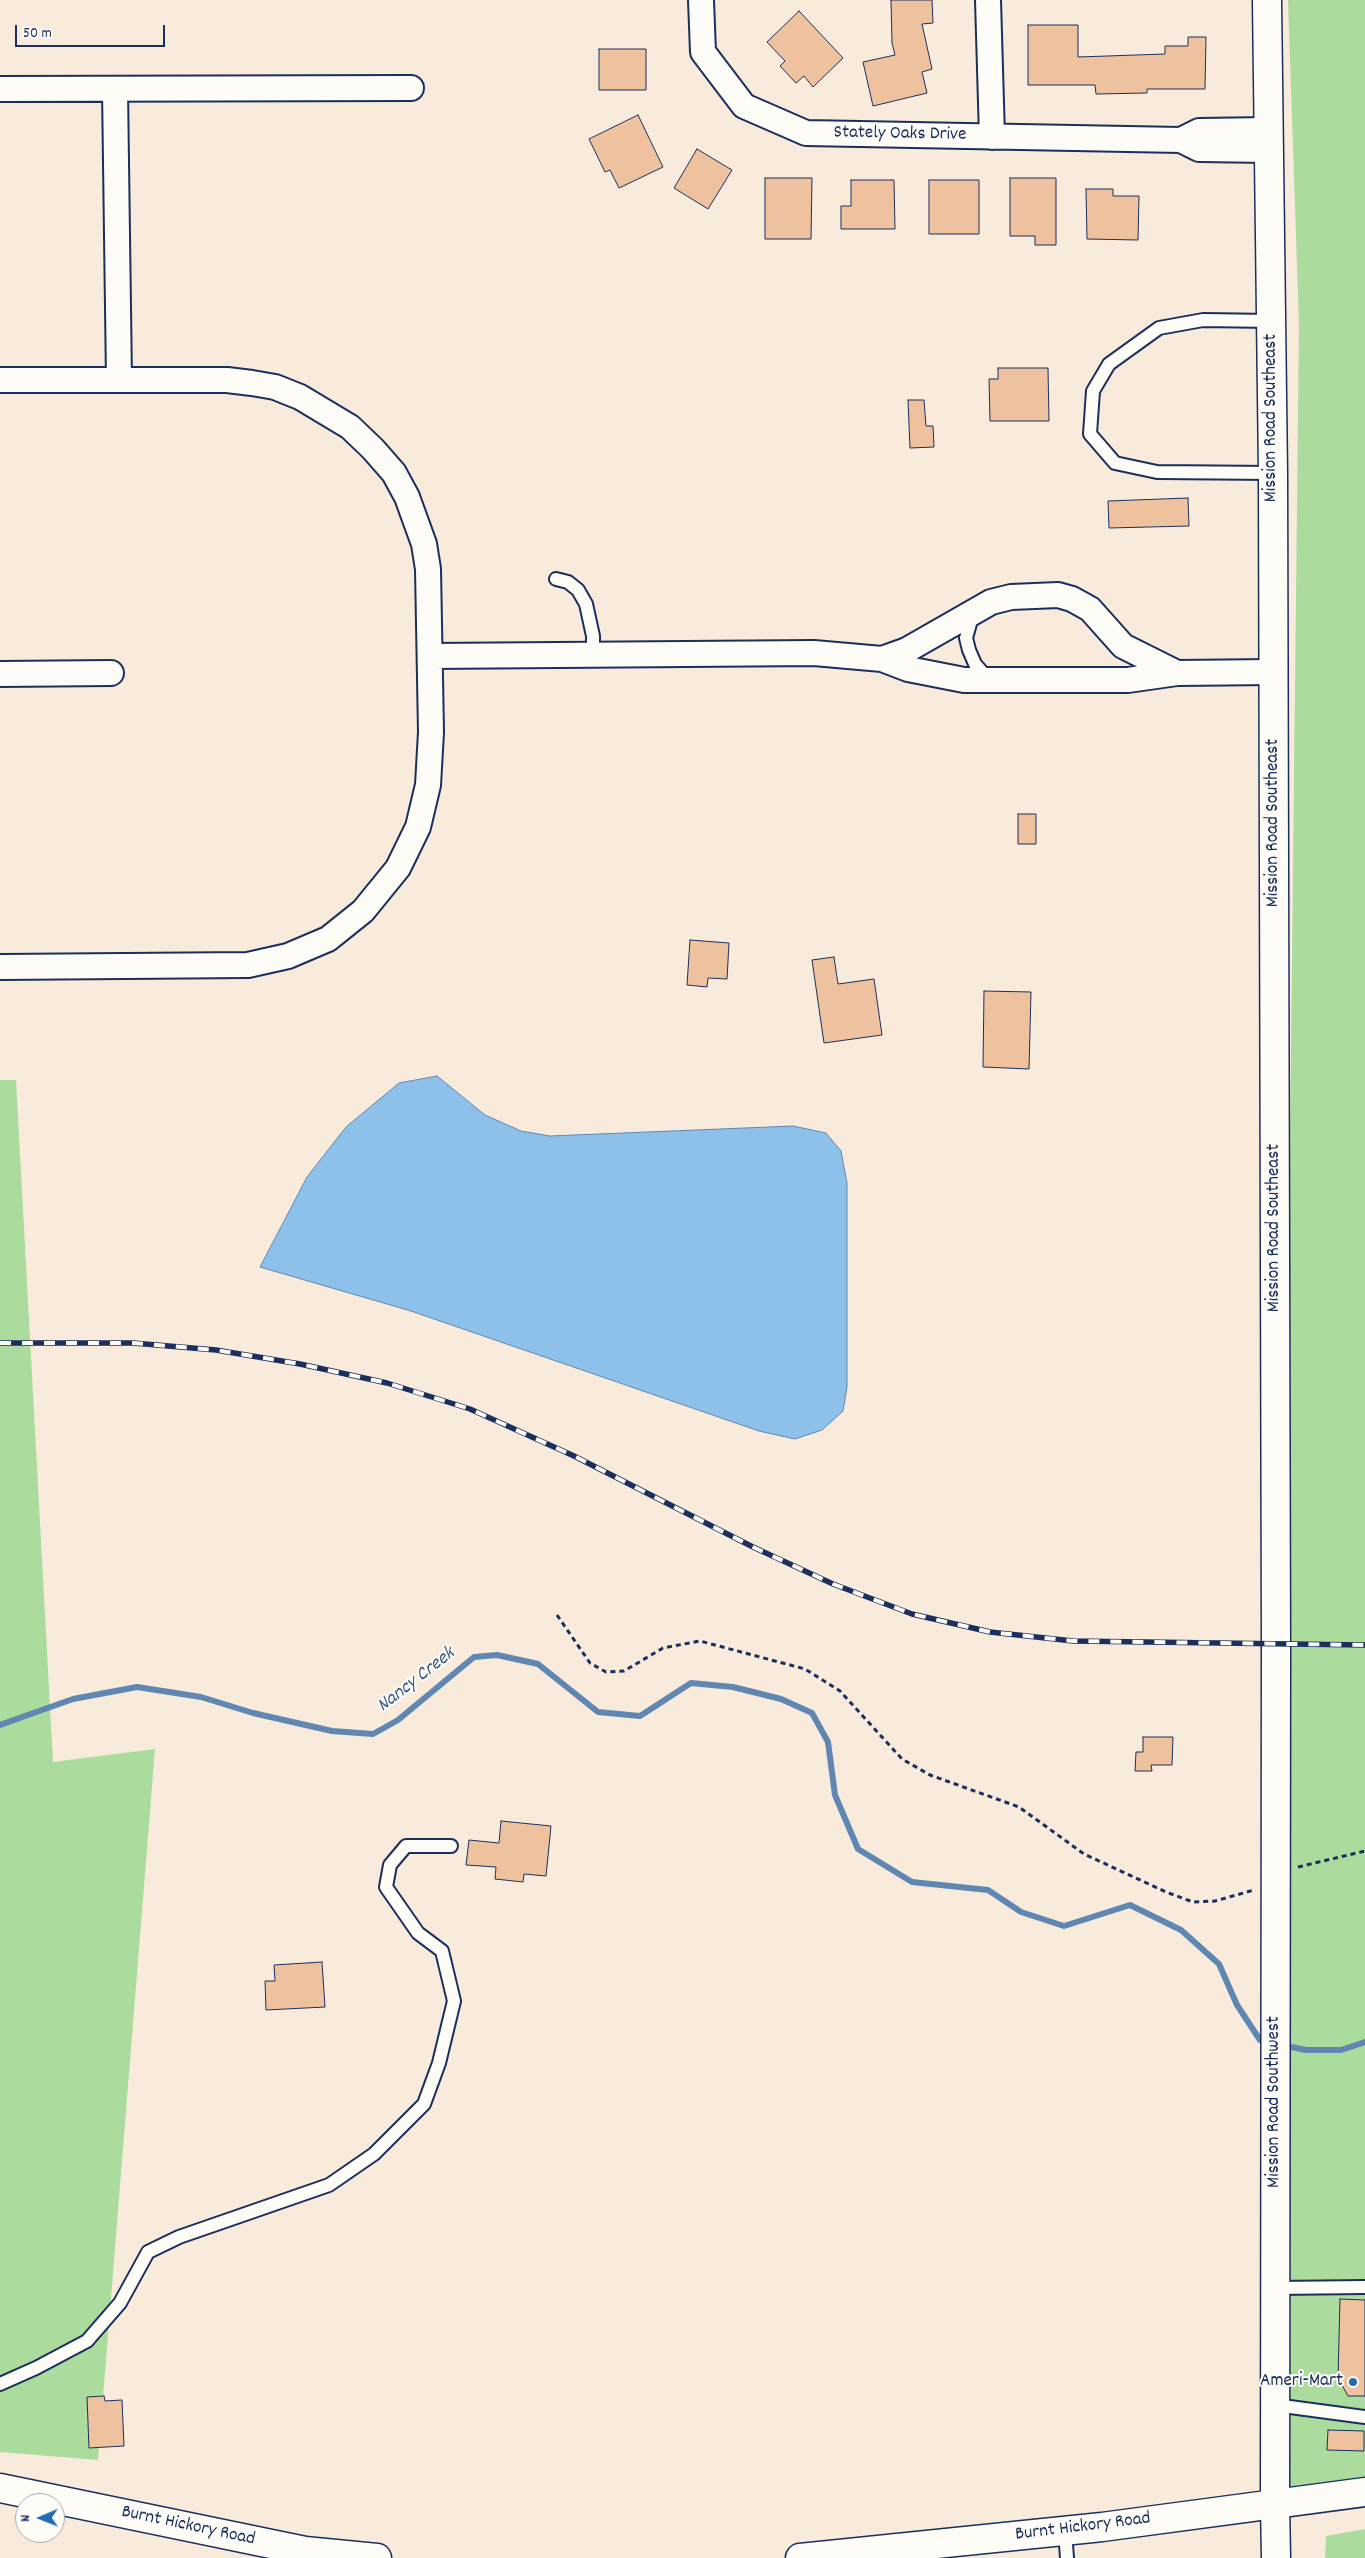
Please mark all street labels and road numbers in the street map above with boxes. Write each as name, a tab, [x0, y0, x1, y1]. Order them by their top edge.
street label: Stately Oaks Drive	[833, 122, 967, 148]
street label: Mission Road Southeast	[1261, 334, 1283, 502]
street label: Mission Road Southeast	[1263, 739, 1285, 907]
street label: Mission Road Southeast	[1264, 1144, 1286, 1312]
street label: Mission Road Southwest	[1264, 2016, 1286, 2188]
street label: Burnt Hickory Road	[119, 2502, 257, 2552]
street label: Burnt Hickory Road	[1014, 2508, 1152, 2548]

